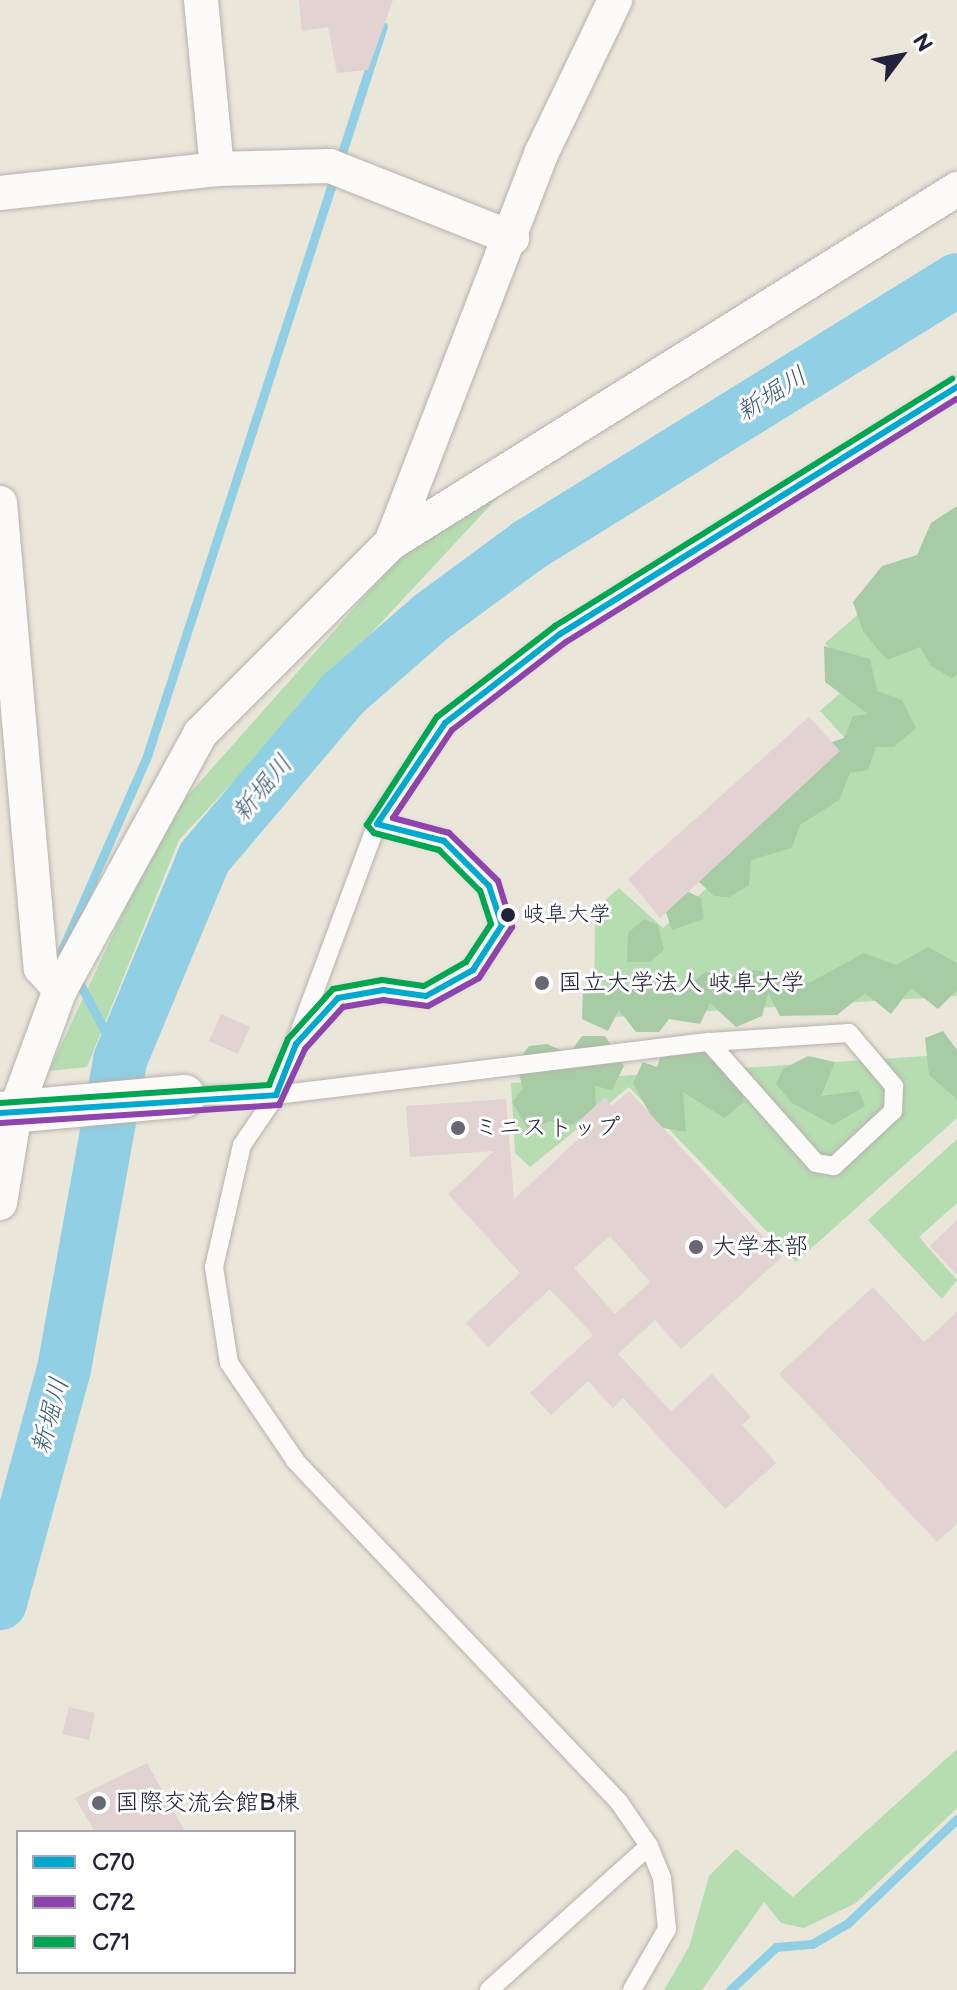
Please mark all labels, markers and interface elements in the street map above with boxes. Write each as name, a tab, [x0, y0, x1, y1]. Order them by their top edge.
north arrow	[861, 16, 941, 96]
text: N	[906, 29, 938, 57]
water label: 新堀川	[731, 361, 813, 429]
water label: 新堀川	[226, 749, 300, 829]
place label: 岐阜大学	[523, 902, 611, 928]
marker: 岐阜大学	[500, 907, 516, 923]
place label: 国立大学法人 岐阜大学	[558, 969, 804, 997]
marker: 国立大学法人 岐阜大学	[533, 974, 551, 992]
place label: ミニストップ	[474, 1114, 618, 1142]
marker: ミニストップ	[449, 1119, 467, 1137]
place label: 大学本部	[712, 1233, 808, 1261]
marker: 大学本部	[687, 1238, 705, 1256]
water label: 新堀川	[26, 1374, 76, 1458]
place label: 国際交流会館B棟	[115, 1789, 299, 1817]
marker: 国際交流会館B棟	[90, 1794, 108, 1812]
legend	[16, 1830, 296, 1974]
text: C70	[92, 1848, 135, 1877]
text: C72	[92, 1888, 135, 1917]
text: C71	[92, 1928, 130, 1957]

